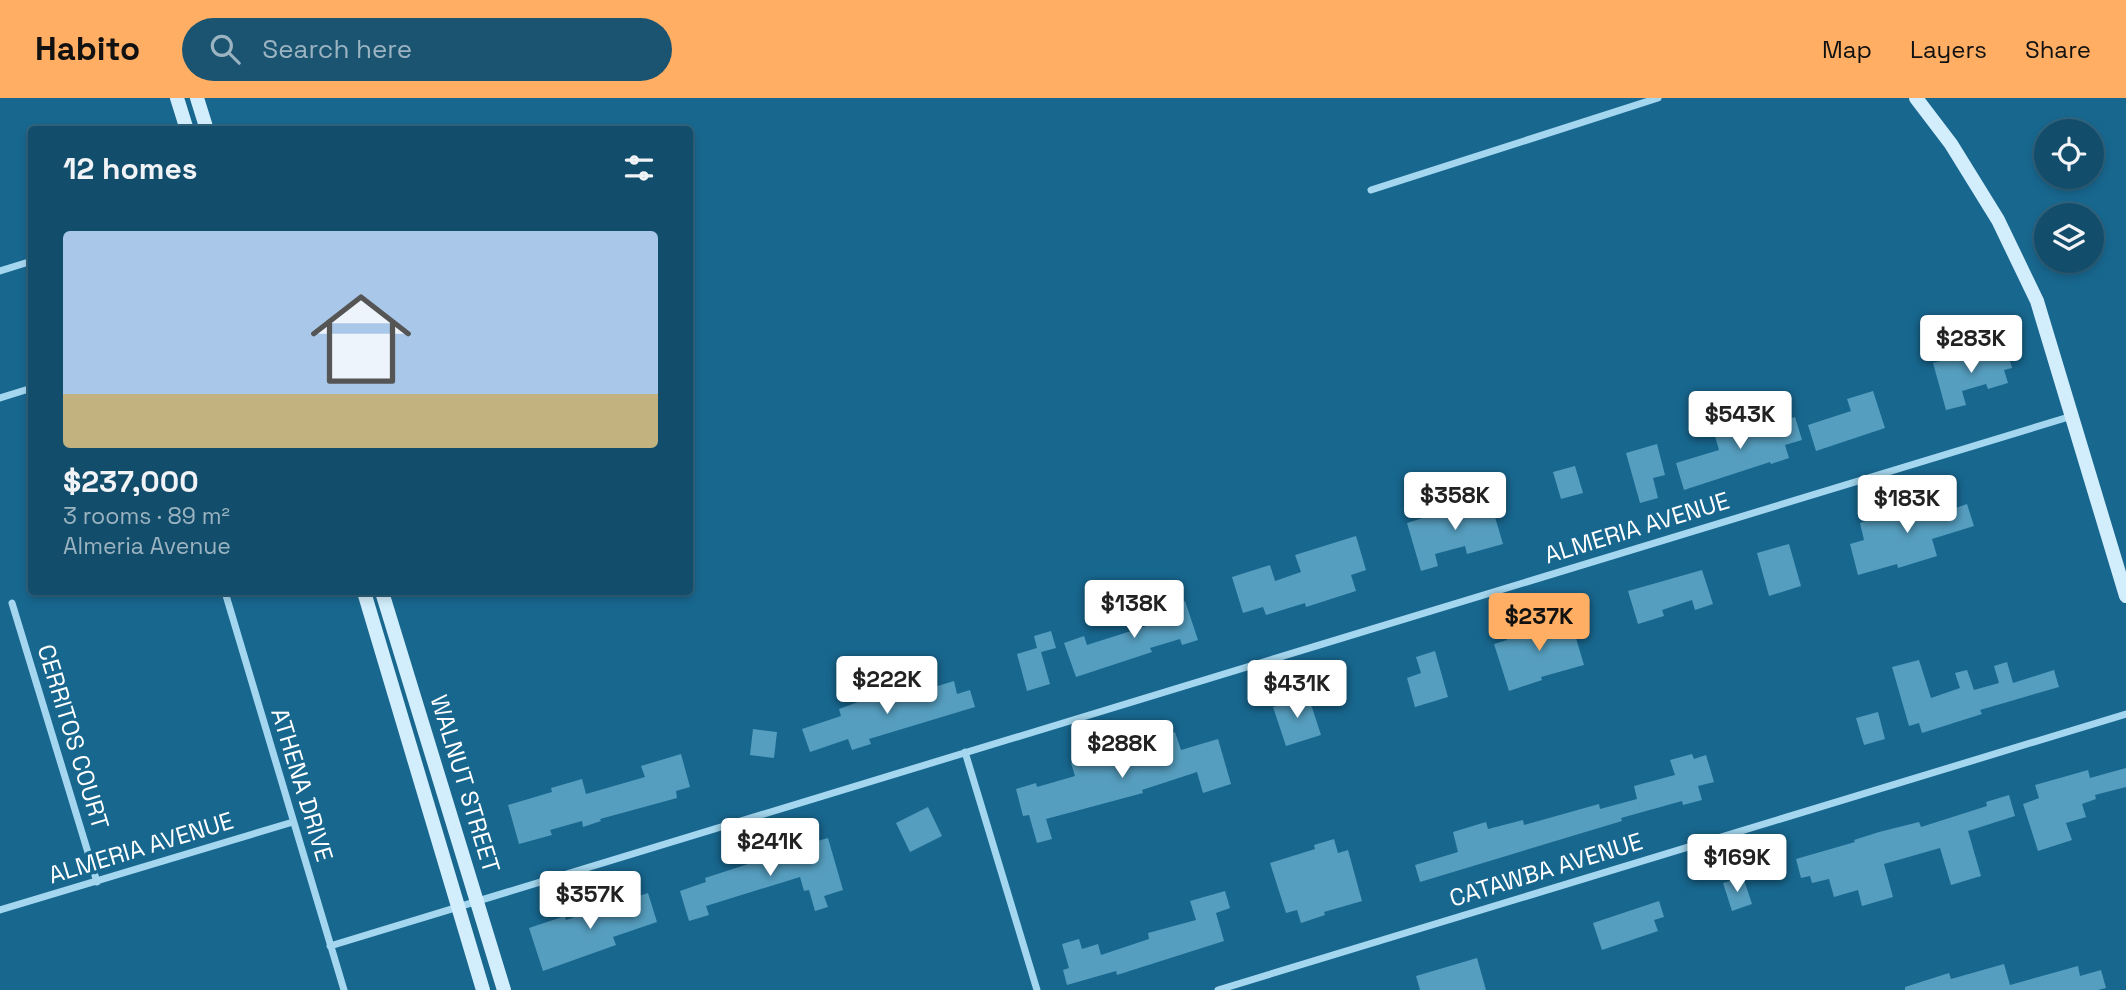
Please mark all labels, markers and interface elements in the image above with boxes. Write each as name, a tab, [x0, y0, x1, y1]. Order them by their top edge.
search box	[182, 18, 672, 81]
text: Habito	[35, 28, 140, 70]
icon: search	[206, 30, 244, 68]
text: Search here	[262, 32, 412, 66]
text: Map	[1822, 34, 1872, 65]
text: Layers	[1910, 34, 1987, 65]
text: Share	[2025, 34, 2091, 65]
map controls	[2034, 119, 2104, 273]
button: locate	[2034, 119, 2104, 189]
text: 12 homes	[63, 149, 198, 188]
icon: filters	[620, 149, 658, 187]
button: layers	[2034, 203, 2104, 273]
icon: home	[298, 276, 424, 402]
pin: $283K	[1922, 316, 2020, 375]
text: $283K	[1936, 323, 2006, 353]
pin: $543K	[1691, 392, 1789, 451]
text: $543K	[1705, 399, 1775, 429]
text: $237,000	[63, 462, 199, 501]
pin: $358K	[1406, 472, 1504, 532]
pin: $183K	[1858, 476, 1956, 535]
text: $358K	[1420, 480, 1490, 510]
text: $183K	[1874, 483, 1940, 513]
street label: ALMERIA AVENUE	[1541, 485, 1733, 570]
text: 3 rooms · 89 m²	[63, 501, 230, 531]
text: Almeria Avenue	[63, 531, 231, 561]
pin: $138K	[1085, 580, 1183, 640]
text: $138K	[1101, 588, 1167, 618]
pin: $237K	[1490, 594, 1588, 653]
text: $237K	[1505, 601, 1573, 631]
street label: CERRITOS COURT	[31, 641, 116, 833]
pin: $222K	[838, 656, 936, 716]
pin: $431K	[1248, 660, 1346, 720]
text: $222K	[852, 664, 922, 694]
text: $431K	[1264, 668, 1330, 698]
street label: WALNUT STREET	[424, 691, 507, 877]
street label: ATHENA DRIVE	[264, 704, 341, 865]
pin: $288K	[1073, 720, 1171, 780]
text: $288K	[1087, 728, 1157, 758]
street label: ALMERIA AVENUE	[45, 805, 237, 890]
pin: $241K	[721, 818, 819, 878]
street label: CATAWBA AVENUE	[1445, 825, 1646, 914]
text: $241K	[737, 826, 803, 856]
pin: $169K	[1688, 834, 1786, 894]
text: $169K	[1703, 842, 1771, 872]
pin: $357K	[541, 872, 639, 931]
text: $357K	[556, 879, 624, 909]

